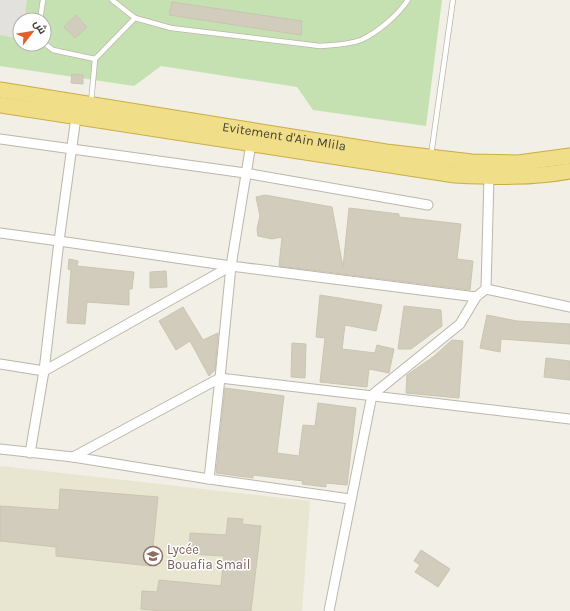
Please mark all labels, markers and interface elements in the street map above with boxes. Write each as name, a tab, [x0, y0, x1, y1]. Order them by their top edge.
north arrow	[12, 12, 52, 52]
text: ش	[31, 18, 49, 37]
street label: Evitement d'Ain Mlila	[221, 118, 347, 153]
place label: Lycée Bouafia Smail	[167, 542, 250, 572]
school or university icon: Lycée Bouafia Smail	[142, 545, 164, 567]

